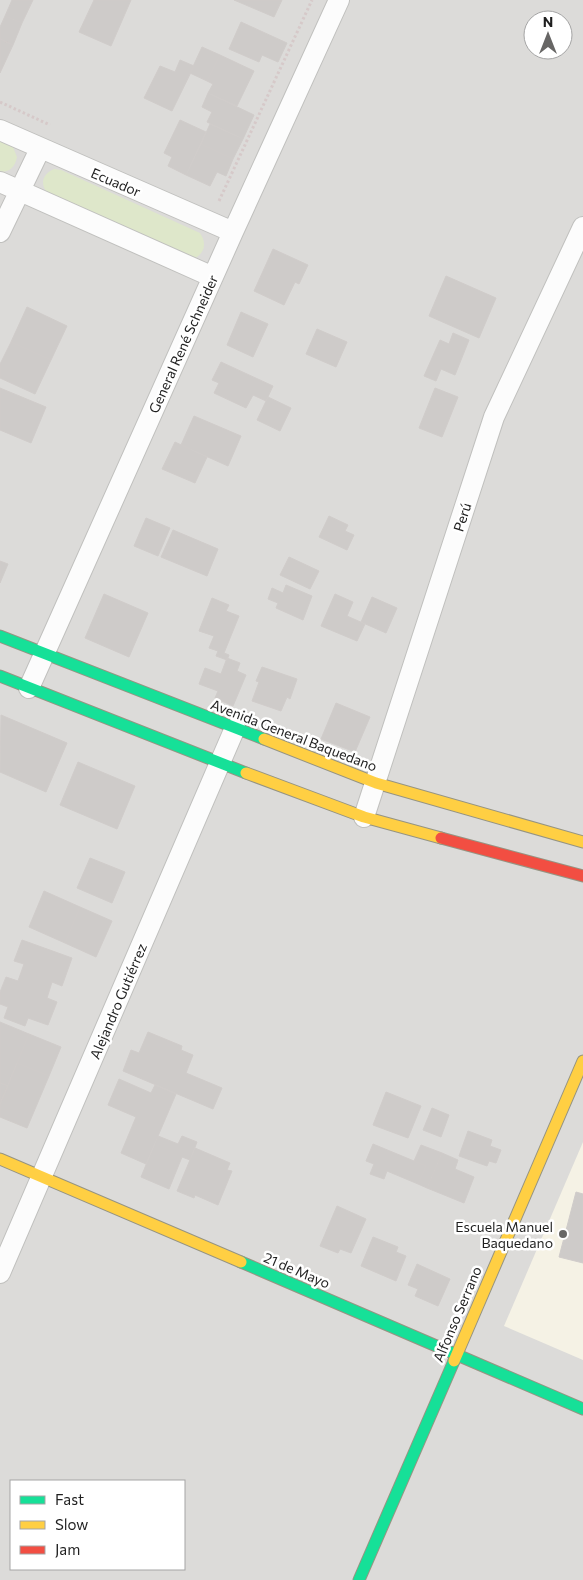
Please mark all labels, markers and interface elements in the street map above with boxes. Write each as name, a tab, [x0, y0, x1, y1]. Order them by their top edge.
north arrow	[523, 10, 573, 60]
text: N	[543, 13, 553, 30]
street label: Ecuador	[89, 164, 144, 200]
street label: General René Schneider	[145, 272, 221, 416]
street label: Perú	[449, 500, 475, 534]
street label: Avenida General Baquedano	[208, 695, 380, 775]
street label: Alejandro Gutiérrez	[86, 941, 150, 1061]
place label: Escuela Manuel Baquedano	[455, 1218, 553, 1251]
marker: Escuela Manuel Baquedano	[557, 1228, 569, 1240]
street label: 21 de Mayo	[261, 1248, 333, 1292]
street label: Alfonso Serrano	[429, 1263, 485, 1365]
legend	[10, 1480, 185, 1570]
text: Fast	[55, 1490, 84, 1508]
text: Slow	[55, 1515, 88, 1533]
text: Jam	[55, 1540, 80, 1558]

